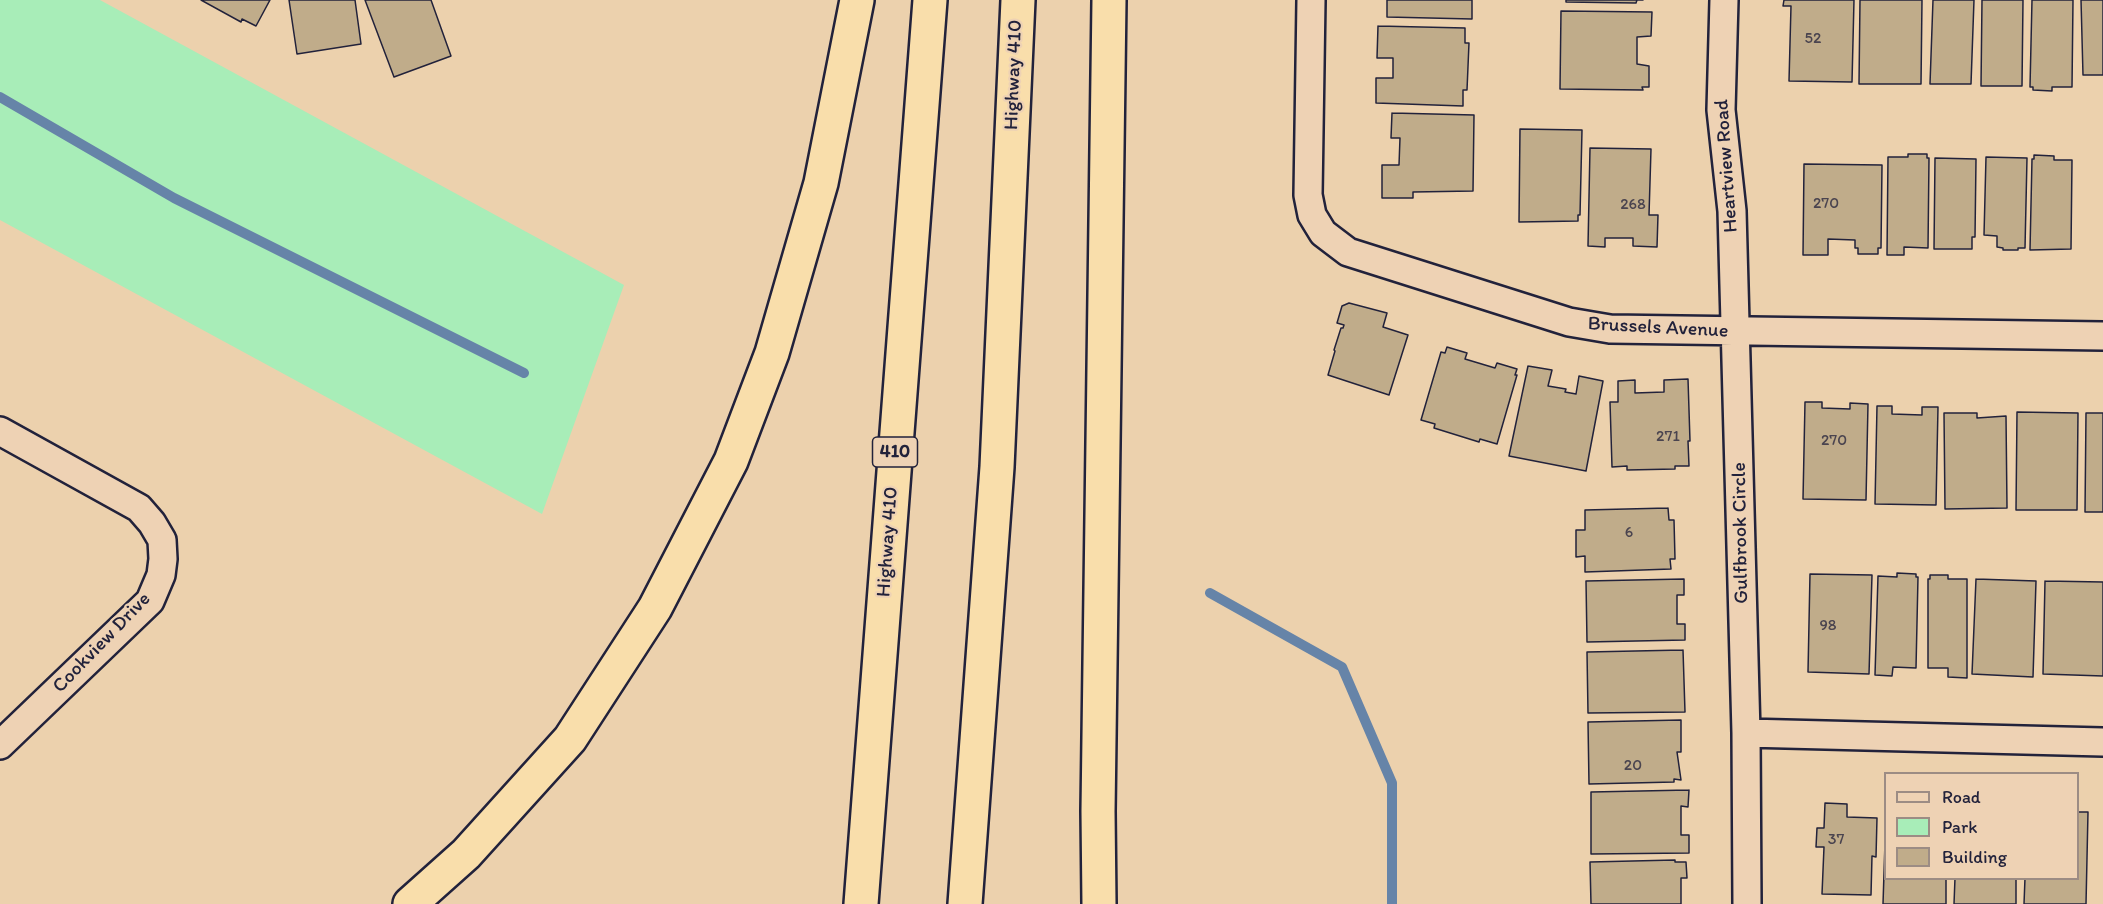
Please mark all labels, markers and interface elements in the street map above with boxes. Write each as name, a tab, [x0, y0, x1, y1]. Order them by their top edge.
street label: Highway 410	[1000, 19, 1028, 131]
house number: 52	[1805, 29, 1821, 49]
street label: Heartview Road	[1710, 98, 1744, 234]
house number: 270	[1813, 194, 1839, 214]
house number: 268	[1620, 195, 1646, 215]
street label: Brussels Avenue	[1587, 312, 1729, 344]
house number: 271	[1656, 427, 1680, 447]
house number: 270	[1821, 431, 1847, 451]
road number: 410	[872, 437, 918, 467]
street label: Gulfbrook Circle	[1728, 462, 1754, 604]
street label: Highway 410	[872, 486, 904, 598]
house number: 6	[1625, 523, 1633, 543]
street label: Cookview Drive	[48, 588, 156, 698]
house number: 98	[1819, 616, 1837, 636]
house number: 20	[1624, 756, 1642, 776]
legend	[1884, 772, 2079, 880]
text: Road	[1942, 786, 1981, 808]
text: Park	[1942, 816, 1977, 838]
house number: 37	[1828, 830, 1844, 850]
text: Building	[1942, 846, 2007, 868]

